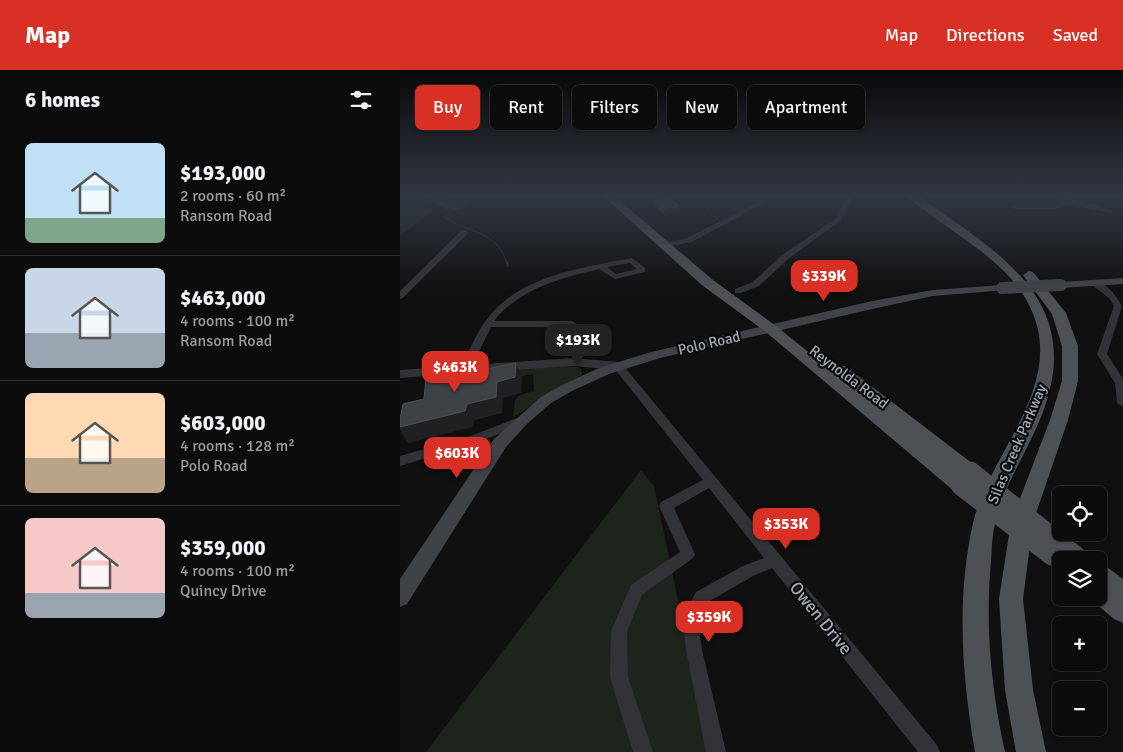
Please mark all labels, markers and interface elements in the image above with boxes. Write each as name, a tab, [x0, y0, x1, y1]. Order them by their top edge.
text: Map	[25, 20, 70, 50]
text: Map	[885, 24, 918, 46]
text: Directions	[946, 24, 1025, 46]
text: Saved	[1053, 24, 1098, 46]
chip: Buy	[415, 85, 480, 130]
chip: Rent	[490, 85, 562, 130]
chip: Filters	[572, 85, 657, 130]
chip: New	[667, 85, 737, 130]
chip: Apartment	[747, 85, 865, 130]
icon: filters	[347, 86, 375, 114]
text: 6 homes	[25, 87, 100, 113]
text: $193,000	[180, 160, 266, 186]
icon: home	[65, 163, 125, 223]
text: 2 rooms · 60 m²	[180, 186, 286, 206]
text: Ransom Road	[180, 206, 272, 226]
pin: $339K	[789, 260, 859, 302]
text: $339K	[802, 266, 846, 286]
text: $463,000	[180, 285, 266, 311]
icon: home	[65, 288, 125, 348]
text: 4 rooms · 100 m²	[180, 311, 295, 331]
pin: $193K	[543, 324, 613, 366]
street label: Polo Road	[676, 327, 742, 359]
text: $193K	[556, 330, 600, 350]
text: Ransom Road	[180, 331, 272, 351]
street label: Reynolda Road	[806, 341, 892, 413]
pin: $463K	[420, 350, 490, 393]
text: $463K	[433, 357, 477, 377]
street label: Silas Creek Parkway	[984, 381, 1050, 507]
text: $603,000	[180, 410, 266, 436]
icon: home	[65, 413, 125, 473]
text: 4 rooms · 128 m²	[180, 436, 295, 456]
pin: $603K	[422, 436, 492, 479]
text: $603K	[435, 443, 479, 463]
text: Polo Road	[180, 456, 248, 476]
map controls	[1052, 486, 1107, 736]
button: locate	[1052, 486, 1107, 541]
pin: $353K	[751, 508, 821, 550]
text: $353K	[764, 514, 808, 534]
text: $359,000	[180, 535, 266, 561]
icon: home	[65, 538, 125, 598]
button: layers	[1052, 551, 1107, 606]
text: 4 rooms · 100 m²	[180, 561, 295, 581]
street label: Owen Drive	[785, 577, 857, 659]
text: Quincy Drive	[180, 581, 267, 601]
pin: $359K	[674, 600, 744, 643]
text: $359K	[687, 607, 731, 627]
button: +	[1052, 616, 1107, 671]
button: −	[1052, 681, 1107, 736]

